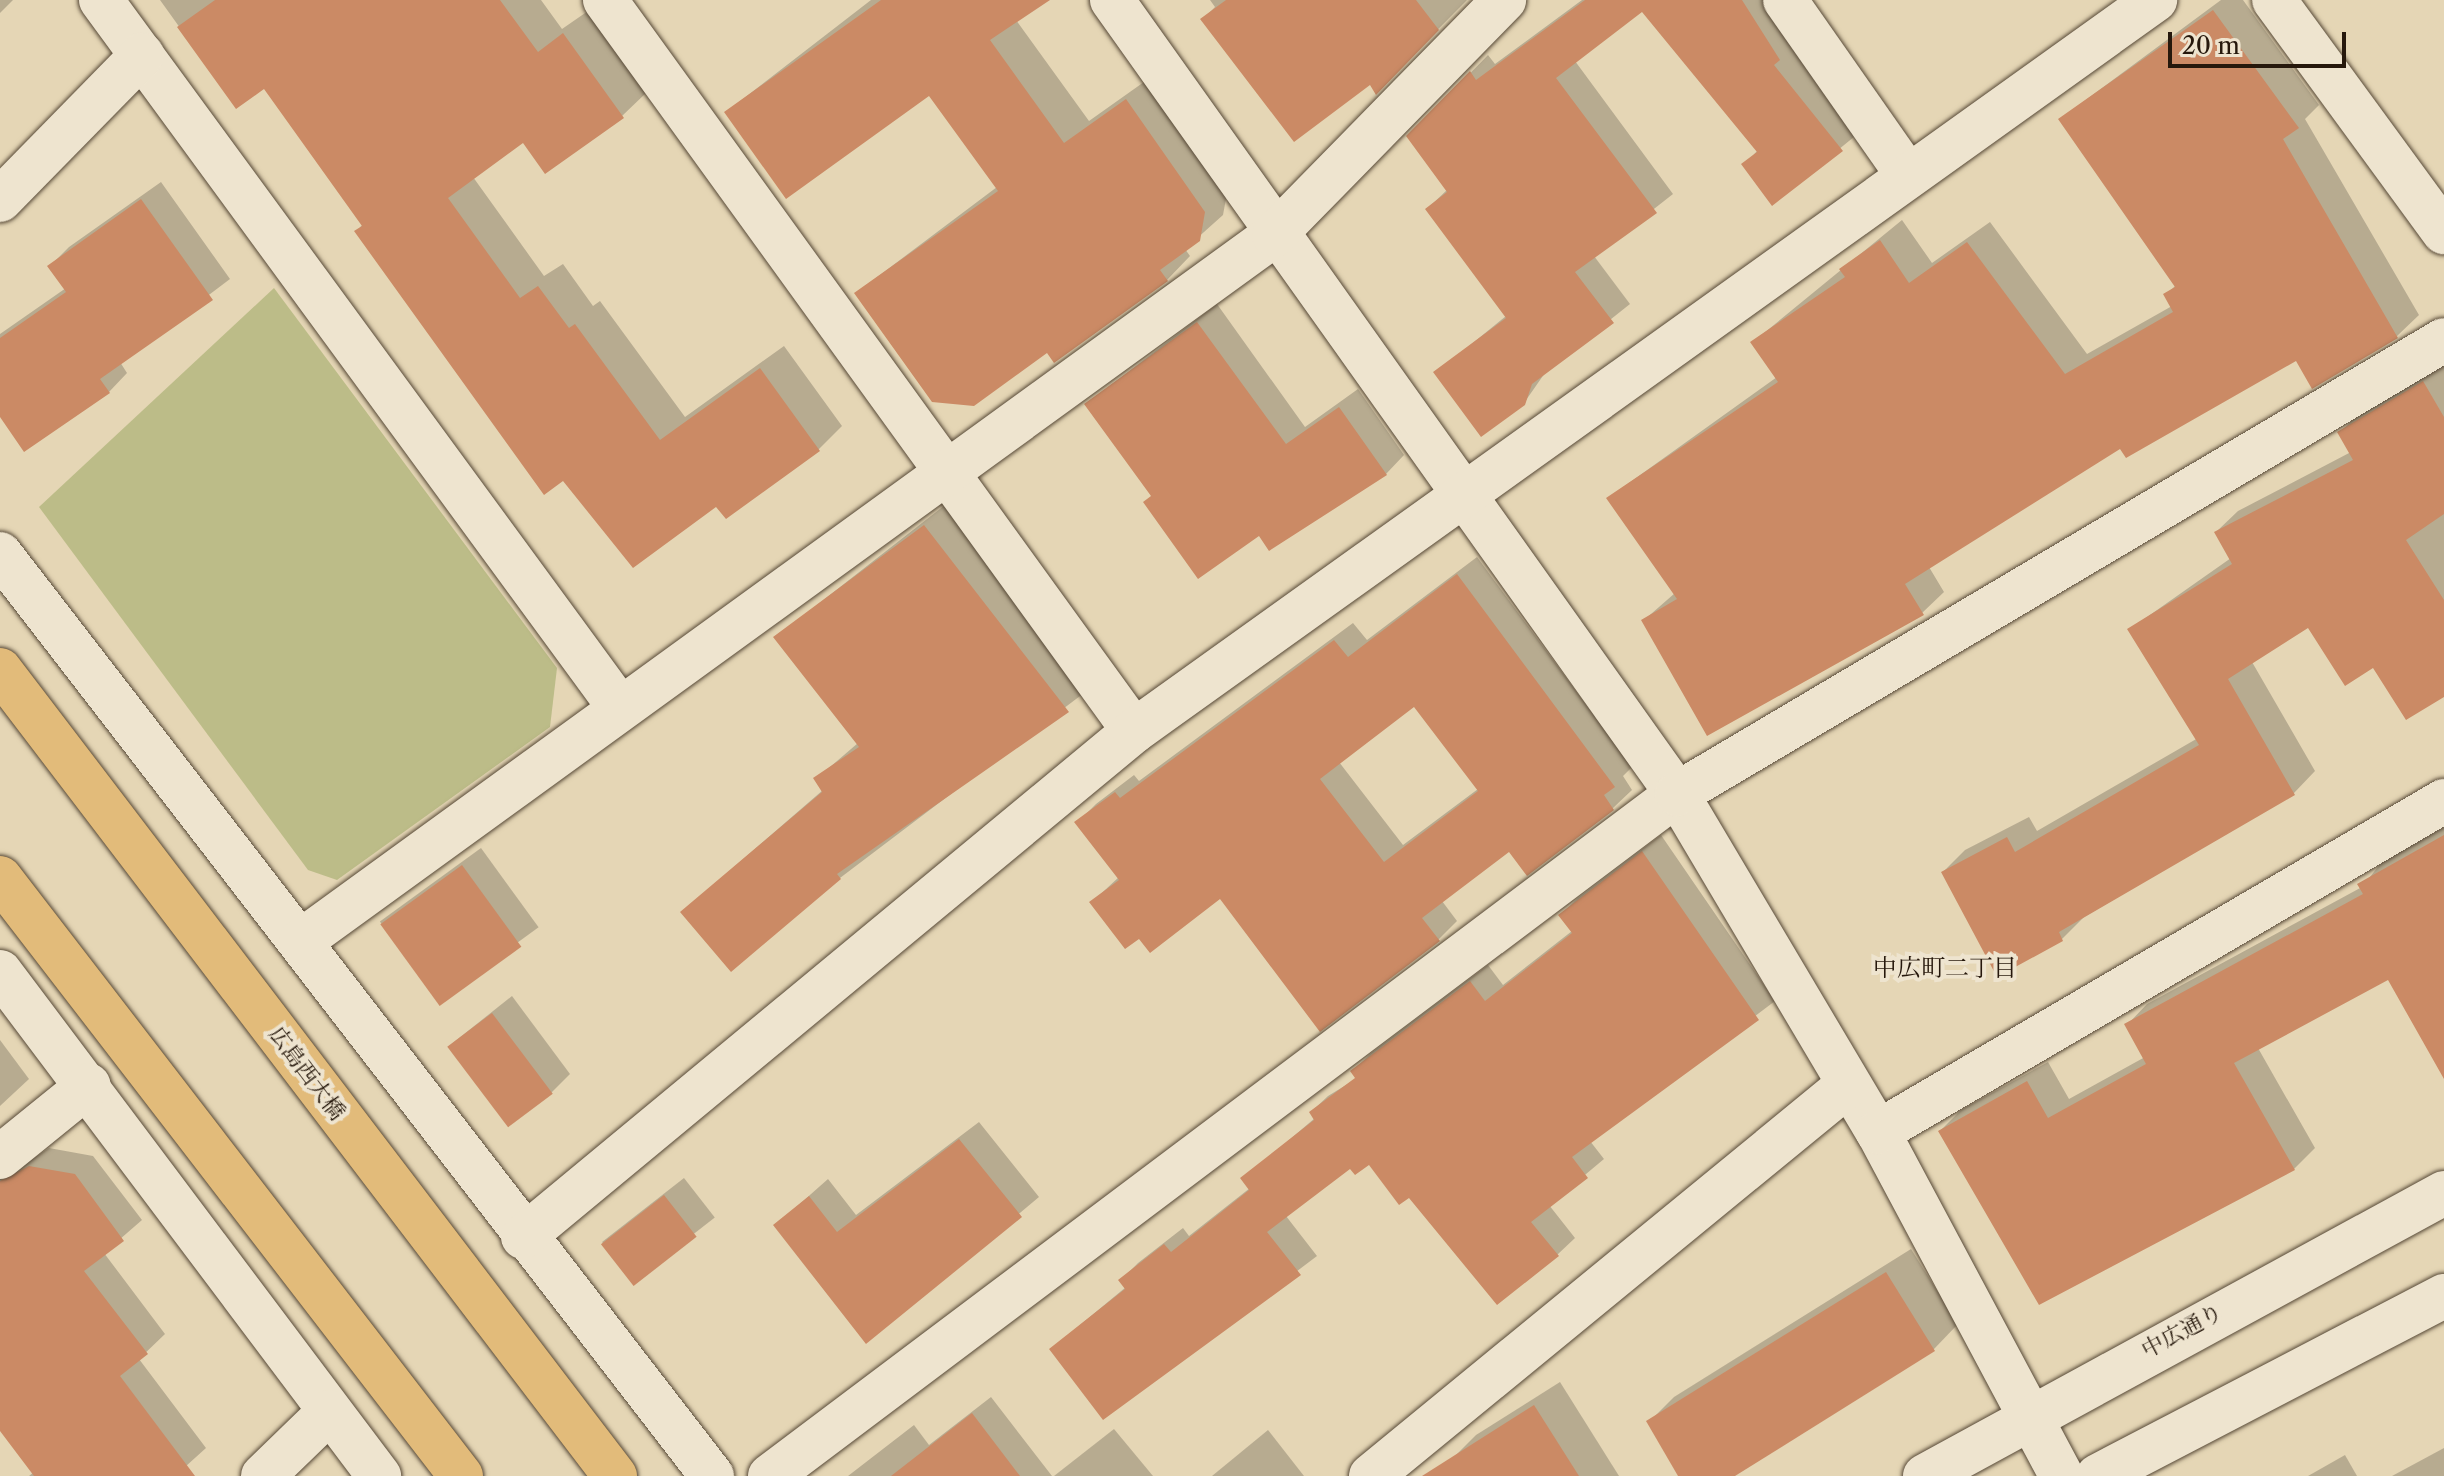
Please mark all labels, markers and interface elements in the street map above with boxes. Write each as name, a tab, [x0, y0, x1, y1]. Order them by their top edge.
scale bar	[2172, 16, 2350, 66]
text: 20 m	[2182, 31, 2240, 60]
district label: 中広町二丁目	[1873, 954, 2017, 982]
street label: 広島西大橋	[263, 1021, 351, 1125]
street label: 中広通り	[2137, 1299, 2227, 1363]

